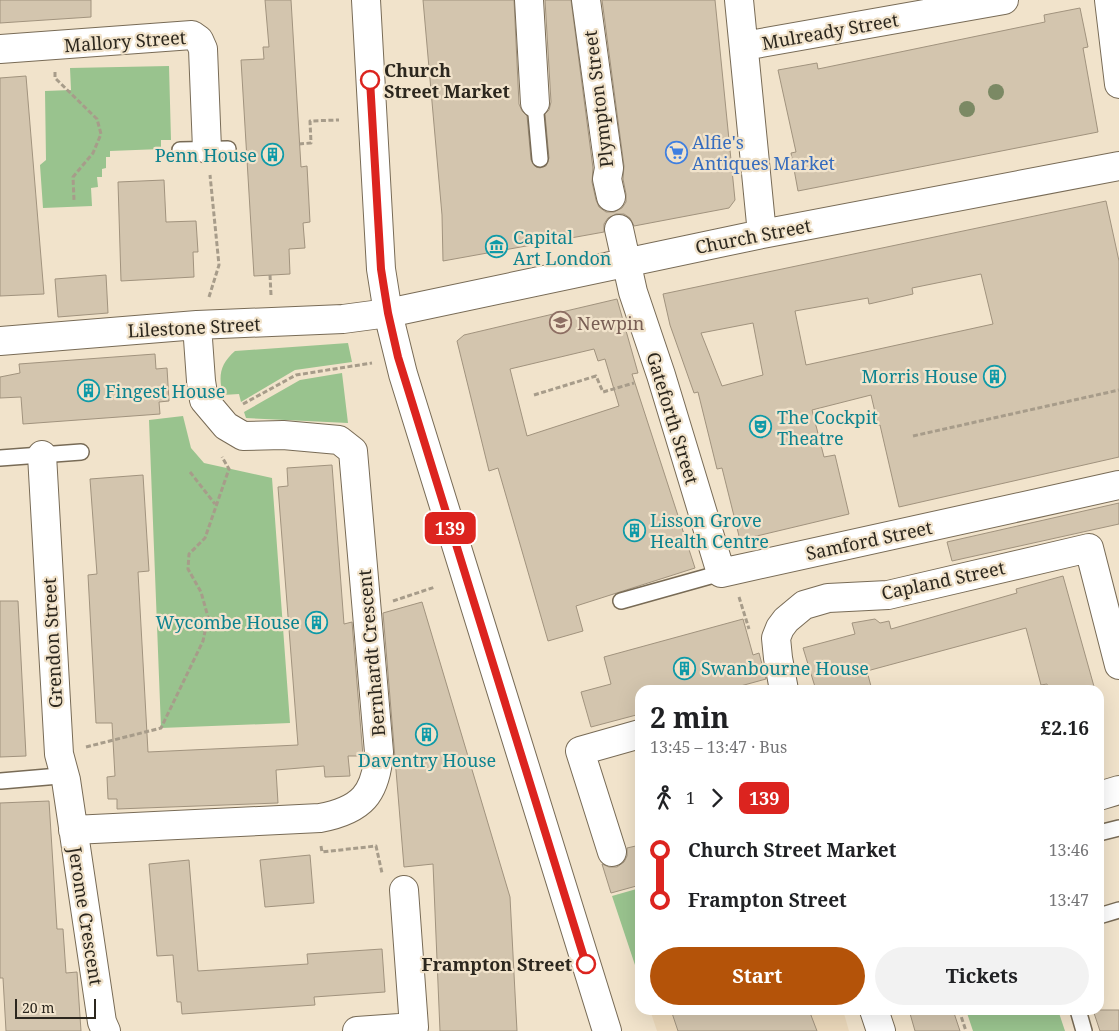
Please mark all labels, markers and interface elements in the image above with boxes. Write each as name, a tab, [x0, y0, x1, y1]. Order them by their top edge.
street label: Mulready Street	[760, 7, 900, 55]
street label: Mallory Street	[63, 25, 187, 57]
street label: Plympton Street	[578, 29, 618, 169]
place label: Church Street Market	[384, 58, 510, 103]
marker: Church Street Market	[360, 70, 380, 90]
place label: Alfie's Antiques Market	[692, 130, 835, 175]
supermarket icon: Alfie's Antiques Market	[664, 140, 688, 164]
place label: Penn House	[155, 143, 257, 167]
building icon: Penn House	[261, 143, 285, 167]
street label: Church Street	[693, 213, 813, 259]
place label: Capital Art London	[513, 225, 612, 270]
museum icon: Capital Art London	[485, 235, 509, 259]
school or university icon: Newpin	[549, 311, 573, 335]
place label: Newpin	[577, 311, 645, 335]
street label: Lilestone Street	[127, 312, 261, 342]
street label: Gateforth Street	[641, 349, 705, 487]
place label: Morris House	[861, 364, 978, 388]
building icon: Morris House	[982, 364, 1006, 388]
building icon: Fingest House	[77, 379, 101, 403]
place label: Fingest House	[105, 379, 225, 403]
place label: The Cockpit Theatre	[777, 405, 878, 450]
theatre icon: The Cockpit Theatre	[749, 415, 773, 439]
place label: Lisson Grove Health Centre	[650, 508, 769, 553]
line badge: 139	[421, 512, 479, 544]
street label: Samford Street	[804, 515, 934, 565]
text: 139	[435, 516, 465, 540]
building icon: Lisson Grove Health Centre	[622, 518, 646, 542]
street label: Capland Street	[879, 555, 1007, 605]
street label: Bernhardt Crescent	[352, 569, 390, 737]
street label: Grendon Street	[37, 577, 67, 709]
place label: Wycombe House	[156, 610, 300, 634]
building icon: Wycombe House	[304, 610, 328, 634]
building icon: Swanbourne House	[673, 656, 697, 680]
place label: Swanbourne House	[701, 656, 869, 680]
text: 2 min	[650, 698, 729, 736]
text: £2.16	[1041, 715, 1089, 741]
building icon: Daventry House	[415, 723, 439, 747]
text: 13:45 – 13:47 · Bus	[650, 736, 787, 758]
place label: Daventry House	[358, 748, 496, 772]
icon: walk	[650, 784, 678, 812]
icon: forward	[703, 784, 731, 812]
text: 139	[749, 786, 779, 810]
text: 1	[686, 787, 695, 809]
text: Church Street Market	[688, 837, 896, 863]
text: 13:46	[1049, 839, 1089, 861]
street label: Jerome Crescent	[63, 844, 109, 987]
text: Frampton Street	[688, 887, 847, 913]
text: 13:47	[1049, 889, 1089, 911]
button: Start	[650, 947, 865, 1005]
button: Tickets	[875, 947, 1089, 1005]
place label: Frampton Street	[422, 952, 572, 976]
marker: Frampton Street	[576, 954, 596, 974]
scale bar	[15, 996, 96, 1019]
text: 20 m	[22, 998, 55, 1017]

